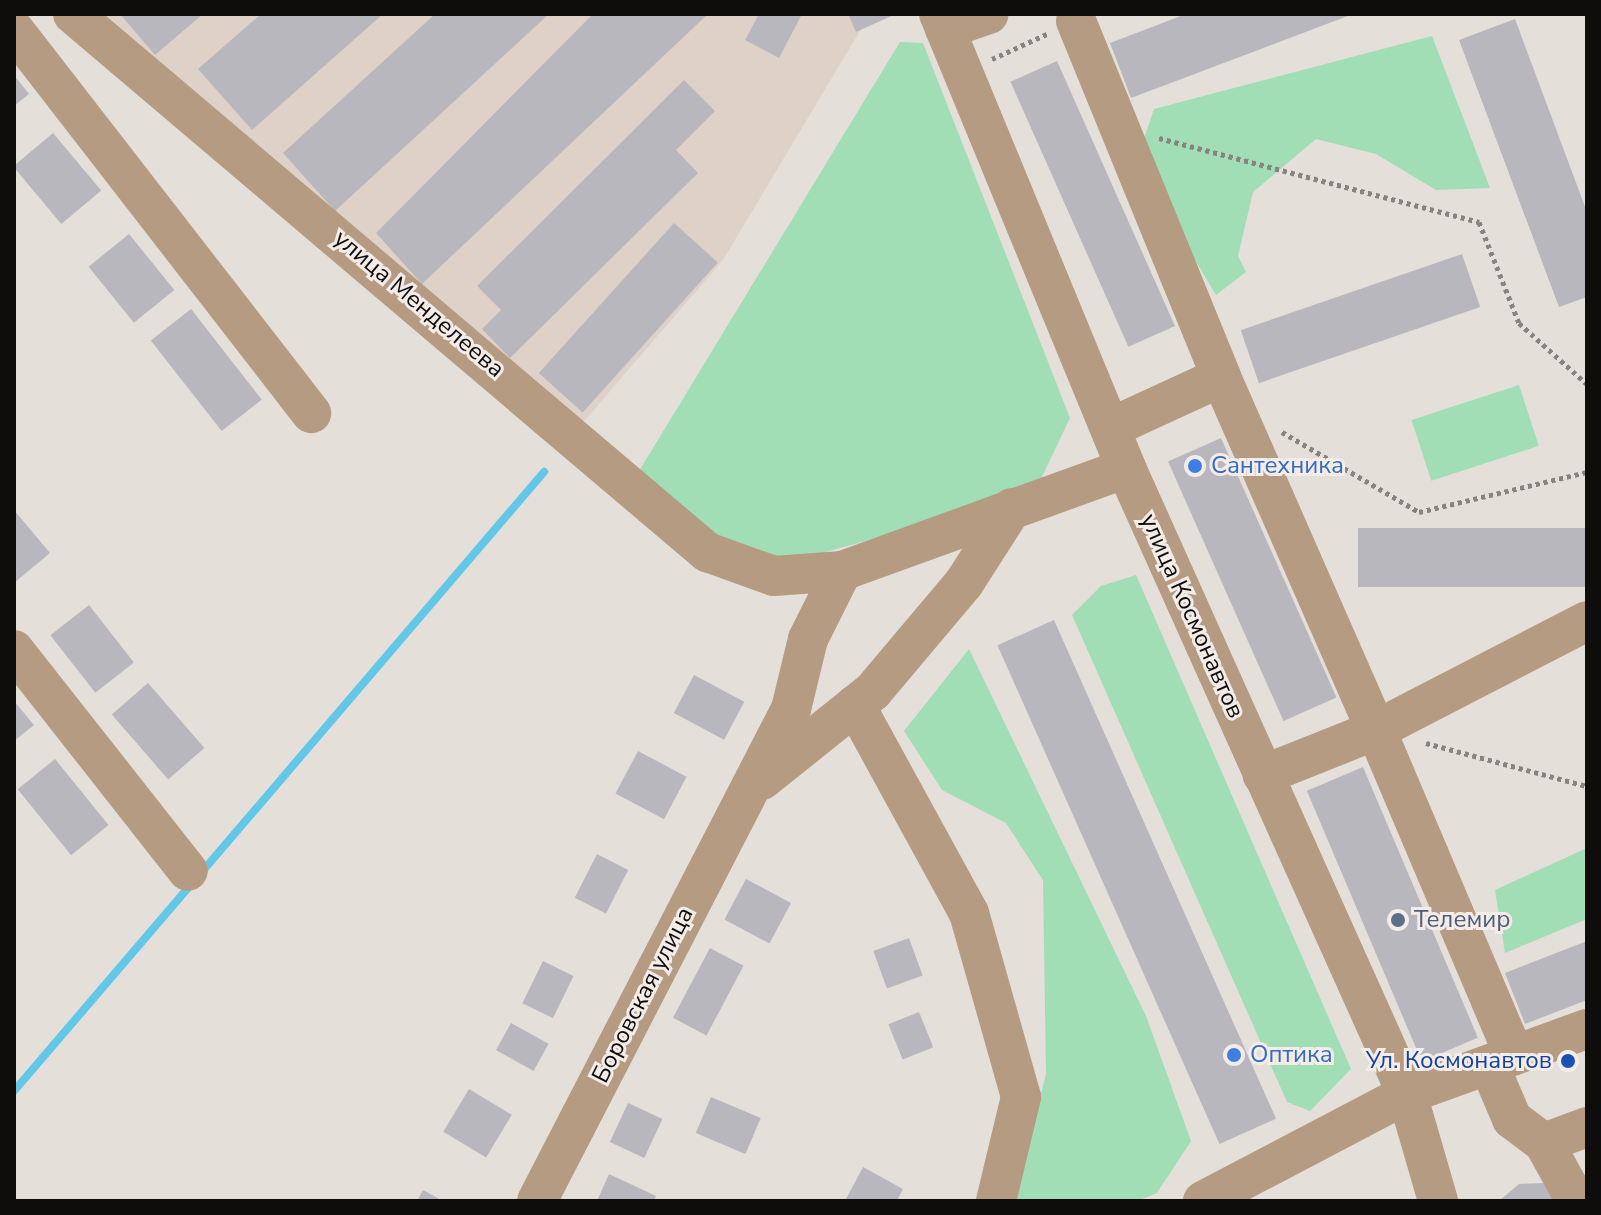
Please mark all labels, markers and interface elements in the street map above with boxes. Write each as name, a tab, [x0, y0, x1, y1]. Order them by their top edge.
street label: улица Менделеева	[328, 224, 510, 384]
place label: Сантехника	[1211, 452, 1344, 480]
marker: Сантехника	[1186, 457, 1204, 475]
street label: улица Космонавтов	[1134, 509, 1250, 723]
street label: Боровская улица	[586, 902, 700, 1088]
place label: Телемир	[1414, 906, 1510, 934]
marker: Телемир	[1389, 911, 1407, 929]
place label: Оптика	[1250, 1041, 1333, 1069]
marker: Оптика	[1225, 1046, 1243, 1064]
place label: Ул. Космонавтов	[1366, 1047, 1552, 1075]
marker: Ул. Космонавтов	[1559, 1052, 1577, 1070]

